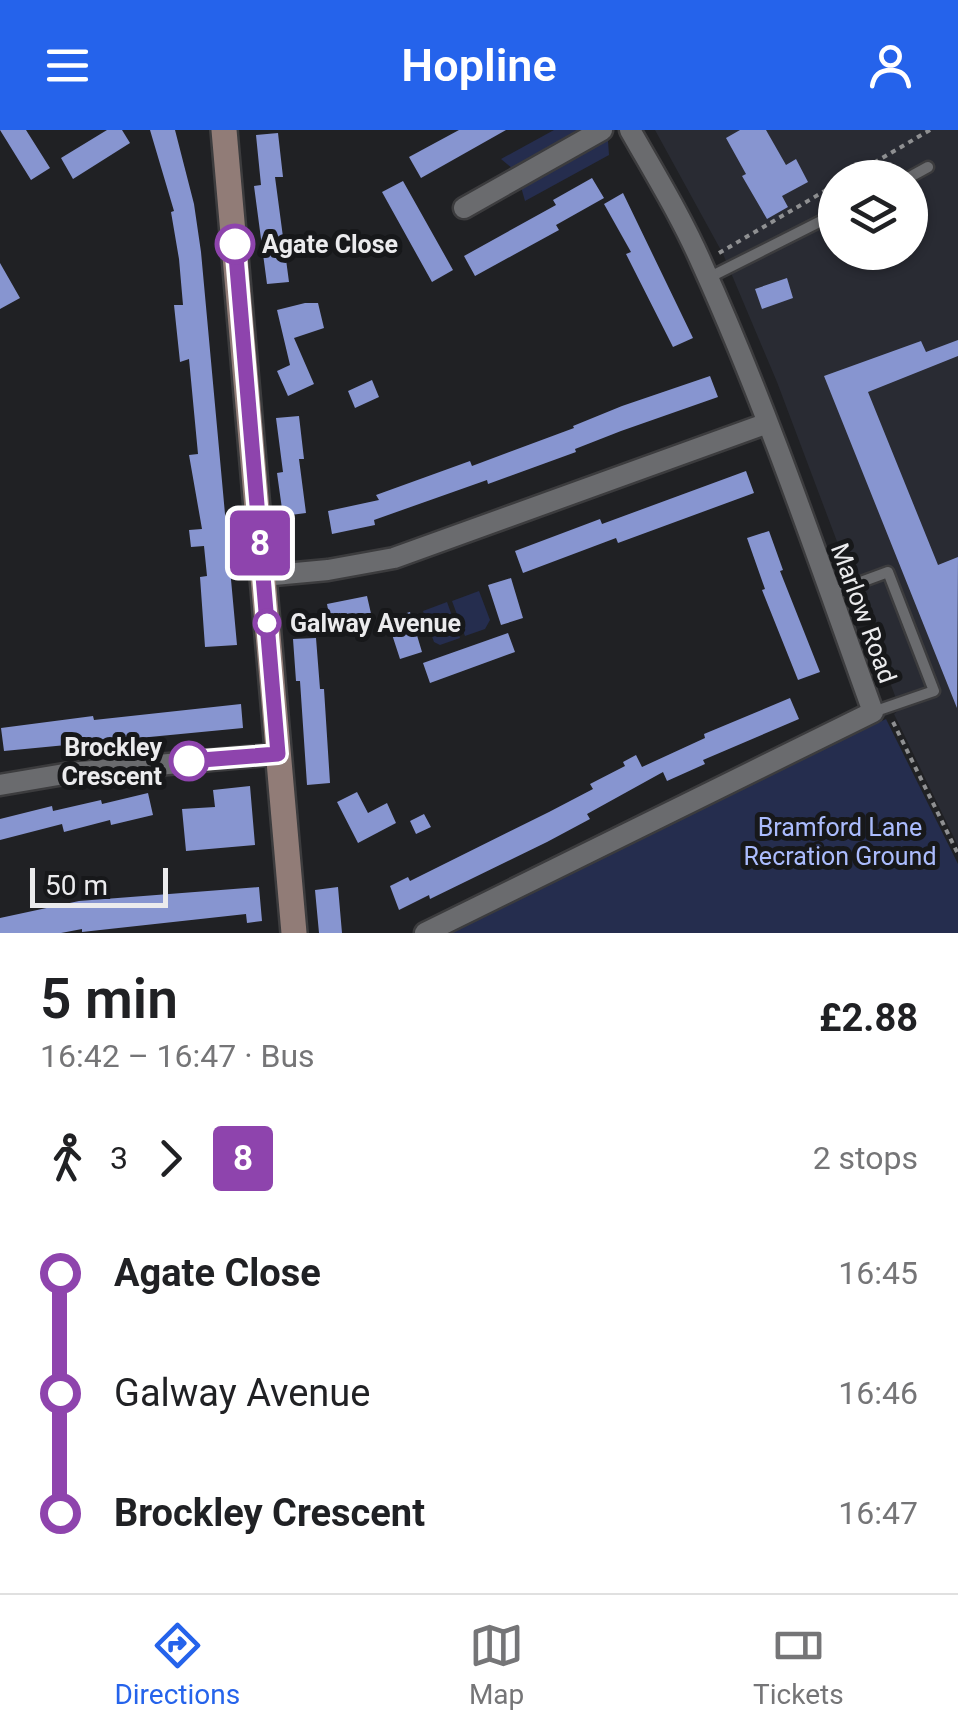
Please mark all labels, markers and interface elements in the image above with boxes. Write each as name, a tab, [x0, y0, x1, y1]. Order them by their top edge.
icon: menu	[40, 38, 95, 93]
icon: person	[863, 38, 918, 93]
text: Hopline	[401, 39, 557, 92]
map controls	[818, 160, 928, 270]
button: layers	[818, 160, 928, 270]
marker: Agate Close	[216, 225, 254, 263]
place label: Agate Close	[262, 230, 398, 259]
line badge: 8	[228, 510, 292, 576]
text: 8	[250, 523, 270, 564]
street label: Marlow Road	[825, 539, 902, 687]
place label: Galway Avenue	[290, 609, 461, 638]
marker: Galway Avenue	[254, 610, 280, 636]
place label: Brockley Crescent	[61, 733, 162, 791]
marker: Brockley Crescent	[170, 742, 208, 780]
park label: Bramford Lane Recration Ground	[743, 813, 937, 871]
scale bar	[30, 863, 168, 908]
text: 50 m	[45, 869, 108, 902]
text: 5 min	[40, 967, 178, 1031]
text: £2.88	[819, 996, 918, 1040]
text: 16:42 – 16:47 · Bus	[40, 1037, 315, 1075]
icon: walk	[40, 1131, 95, 1186]
icon: forward	[143, 1131, 198, 1186]
text: 8	[233, 1138, 253, 1179]
text: 3	[110, 1139, 128, 1177]
text: 2 stops	[813, 1139, 918, 1177]
text: Agate Close	[114, 1251, 321, 1295]
text: 16:45	[838, 1254, 918, 1292]
text: Galway Avenue	[114, 1371, 370, 1415]
text: 16:46	[838, 1374, 918, 1412]
text: Brockley Crescent	[114, 1491, 425, 1535]
text: 16:47	[838, 1494, 918, 1532]
tab: Directions	[114, 1618, 240, 1711]
tab: Map	[469, 1618, 524, 1711]
tab: Tickets	[753, 1618, 844, 1711]

